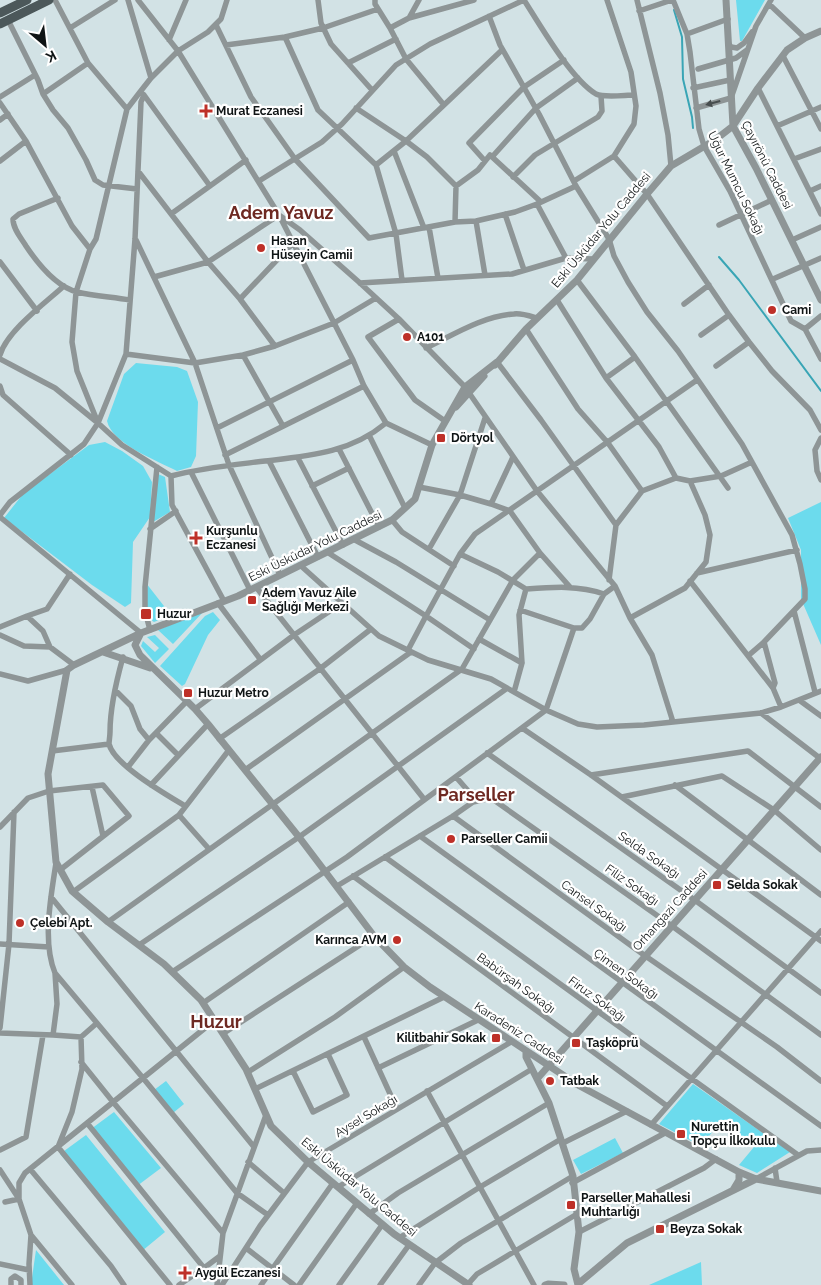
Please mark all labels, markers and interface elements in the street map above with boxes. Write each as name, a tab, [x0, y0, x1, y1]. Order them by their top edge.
north arrow	[20, 20, 70, 70]
text: K	[43, 47, 59, 66]
one-way arrow	[706, 99, 721, 107]
place label: Murat Eczanesi	[216, 104, 303, 118]
marker: Murat Eczanesi	[200, 105, 212, 117]
street label: Çayırönü Caddesi	[739, 119, 795, 211]
street label: Uğur Mumcu Sokağı	[705, 129, 767, 237]
street label: Eski Üsküdar Yolu Caddesi	[549, 169, 653, 291]
district label: Adem Yavuz	[229, 202, 334, 223]
place label: Hasan Hüseyin Camii	[271, 234, 352, 262]
marker: Hasan Hüseyin Camii	[255, 242, 267, 254]
place label: Cami	[782, 303, 811, 317]
marker: Cami	[766, 304, 778, 316]
place label: A101	[417, 330, 444, 344]
marker: A101	[401, 331, 413, 343]
place label: Dörtyol	[451, 431, 494, 445]
marker: Dörtyol	[435, 432, 447, 444]
street label: Eski Üsküdar Yolu Caddesi	[246, 508, 384, 584]
place label: Kurşunlu Eczanesi	[206, 524, 258, 552]
marker: Kurşunlu Eczanesi	[190, 532, 202, 544]
place label: Adem Yavuz Aile Sağlığı Merkezi	[262, 586, 357, 614]
marker: Adem Yavuz Aile Sağlığı Merkezi	[246, 594, 258, 606]
marker: Huzur	[139, 607, 153, 621]
place label: Huzur	[157, 607, 192, 621]
place label: Huzur Metro	[198, 686, 269, 700]
marker: Huzur Metro	[182, 687, 194, 699]
district label: Parseller	[437, 784, 515, 805]
street label: Selda Sokağı	[615, 829, 683, 881]
place label: Parseller Camii	[461, 832, 548, 846]
marker: Parseller Camii	[445, 833, 457, 845]
street label: Filiz Sokağı	[603, 862, 661, 908]
street label: Orhangazi Caddesi	[630, 867, 710, 953]
street label: Cansel Sokağı	[558, 877, 630, 935]
place label: Selda Sokak	[727, 878, 798, 892]
marker: Selda Sokak	[711, 879, 723, 891]
place label: Çelebi Apt.	[30, 916, 93, 930]
marker: Çelebi Apt.	[14, 917, 26, 929]
place label: Karınca AVM	[315, 933, 387, 947]
marker: Karınca AVM	[391, 934, 403, 946]
street label: Çimen Sokağı	[591, 946, 661, 1002]
street label: Babürşah Sokağı	[474, 950, 558, 1016]
street label: Firuz Sokağı	[566, 974, 628, 1024]
street label: Karadeniz Caddesi	[472, 999, 566, 1067]
district label: Huzur	[190, 1011, 242, 1032]
place label: Kilitbahir Sokak	[397, 1031, 486, 1045]
marker: Kilitbahir Sokak	[490, 1032, 502, 1044]
place label: Taşköprü	[586, 1036, 639, 1050]
marker: Taşköprü	[570, 1037, 582, 1049]
place label: Tatbak	[560, 1074, 599, 1088]
marker: Tatbak	[544, 1075, 556, 1087]
street label: Aysel Sokağı	[332, 1092, 400, 1140]
place label: Nurettin Topçu İlkokulu	[691, 1120, 775, 1148]
marker: Nurettin Topçu İlkokulu	[675, 1128, 687, 1140]
street label: Eski Üsküdar Yolu Caddesi	[298, 1135, 420, 1239]
place label: Parseller Mahallesi Muhtarlığı	[581, 1191, 690, 1219]
marker: Parseller Mahallesi Muhtarlığı	[565, 1199, 577, 1211]
place label: Beyza Sokak	[670, 1222, 743, 1236]
marker: Beyza Sokak	[654, 1223, 666, 1235]
place label: Aygül Eczanesi	[195, 1266, 281, 1280]
marker: Aygül Eczanesi	[179, 1267, 191, 1279]

